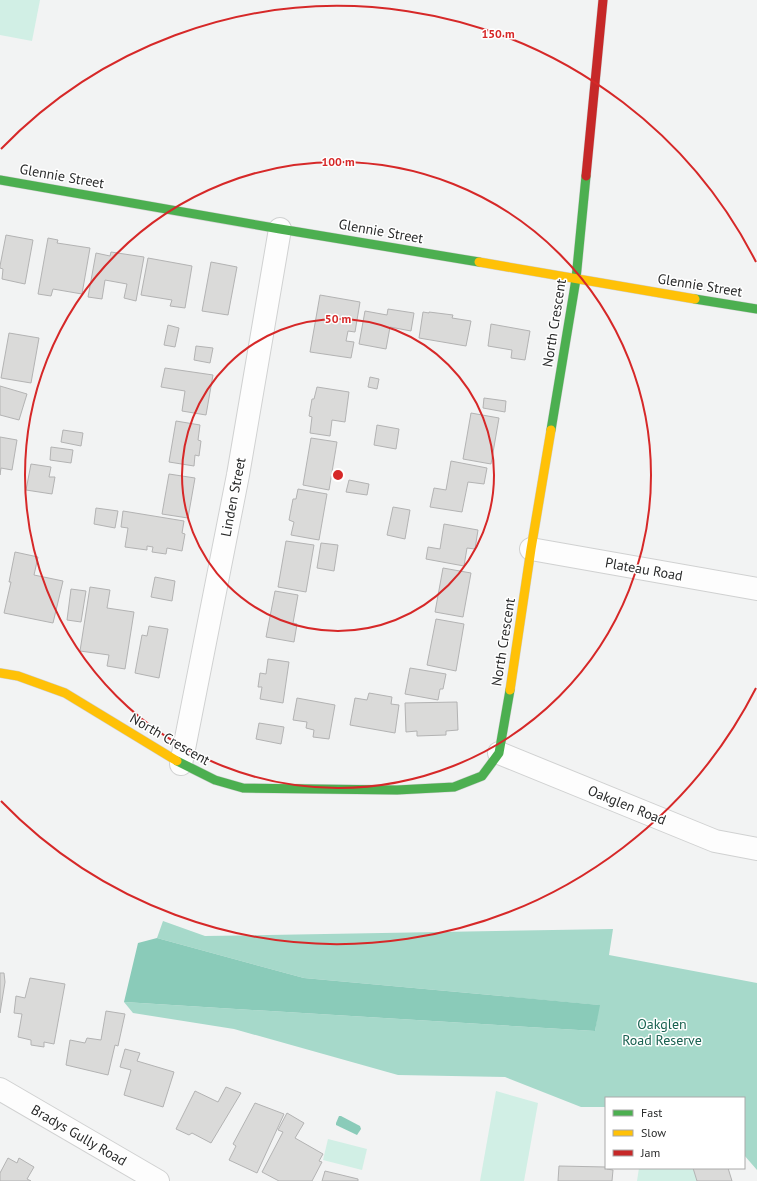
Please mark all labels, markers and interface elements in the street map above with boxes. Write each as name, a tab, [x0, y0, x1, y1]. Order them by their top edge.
text: 150 m	[481, 26, 515, 41]
text: 100 m	[321, 154, 355, 169]
street label: Glennie Street	[18, 160, 106, 192]
street label: Glennie Street	[337, 215, 425, 247]
street label: Glennie Street	[656, 269, 744, 301]
street label: North Crescent	[538, 277, 570, 368]
text: 50 m	[325, 311, 351, 326]
street label: Linden Street	[216, 456, 250, 538]
centre of rings	[331, 468, 345, 482]
street label: Plateau Road	[604, 553, 684, 585]
street label: North Crescent	[487, 596, 519, 687]
street label: North Crescent	[127, 709, 213, 769]
street label: Oakglen Road	[585, 781, 669, 829]
park label: Oakglen Road Reserve	[622, 1015, 702, 1049]
legend	[605, 1097, 745, 1169]
street label: Bradys Gully Road	[28, 1100, 130, 1170]
text: Fast	[641, 1105, 662, 1120]
text: Slow	[641, 1125, 666, 1140]
text: Jam	[640, 1145, 660, 1160]

